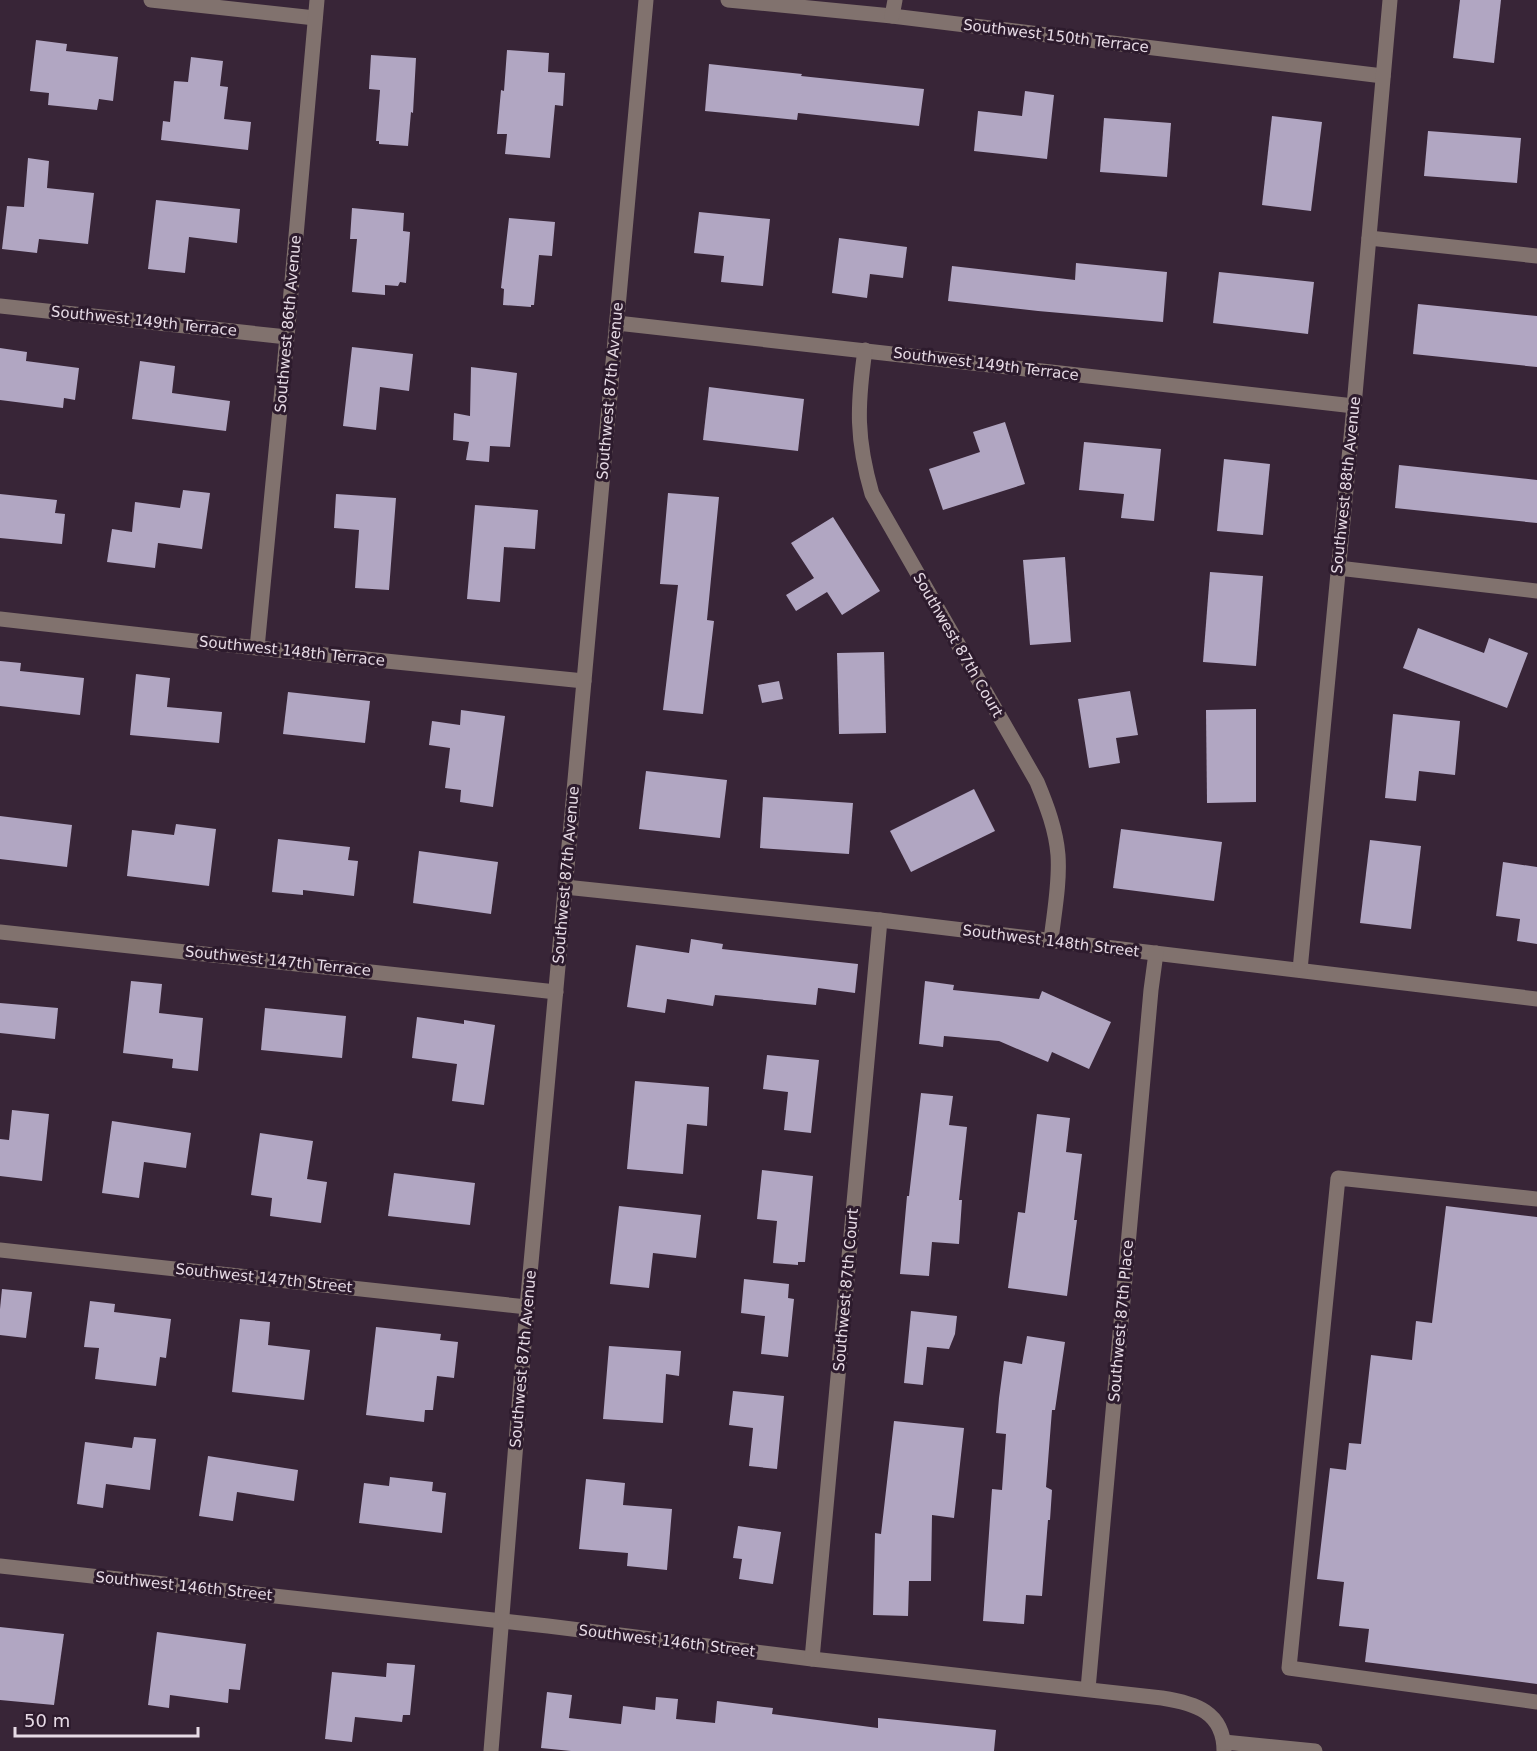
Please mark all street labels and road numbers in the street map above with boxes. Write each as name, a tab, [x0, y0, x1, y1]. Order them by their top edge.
street label: Southwest 150th Terrace	[962, 16, 1150, 56]
street label: Southwest 86th Avenue	[271, 234, 305, 414]
street label: Southwest 87th Avenue	[593, 301, 627, 481]
street label: Southwest 149th Terrace	[50, 302, 238, 340]
street label: Southwest 149th Terrace	[892, 344, 1080, 384]
street label: Southwest 88th Avenue	[1328, 395, 1364, 575]
street label: Southwest 87th Court	[909, 569, 1007, 721]
street label: Southwest 148th Terrace	[198, 632, 386, 670]
street label: Southwest 87th Avenue	[549, 785, 583, 965]
street label: Southwest 148th Street	[962, 921, 1141, 961]
street label: Southwest 147th Terrace	[184, 942, 372, 980]
street label: Southwest 87th Court	[830, 1207, 862, 1372]
street label: Southwest 87th Place	[1105, 1239, 1137, 1403]
street label: Southwest 147th Street	[175, 1260, 354, 1296]
street label: Southwest 87th Avenue	[506, 1269, 540, 1449]
street label: Southwest 146th Street	[95, 1568, 274, 1604]
street label: Southwest 146th Street	[578, 1621, 757, 1661]

